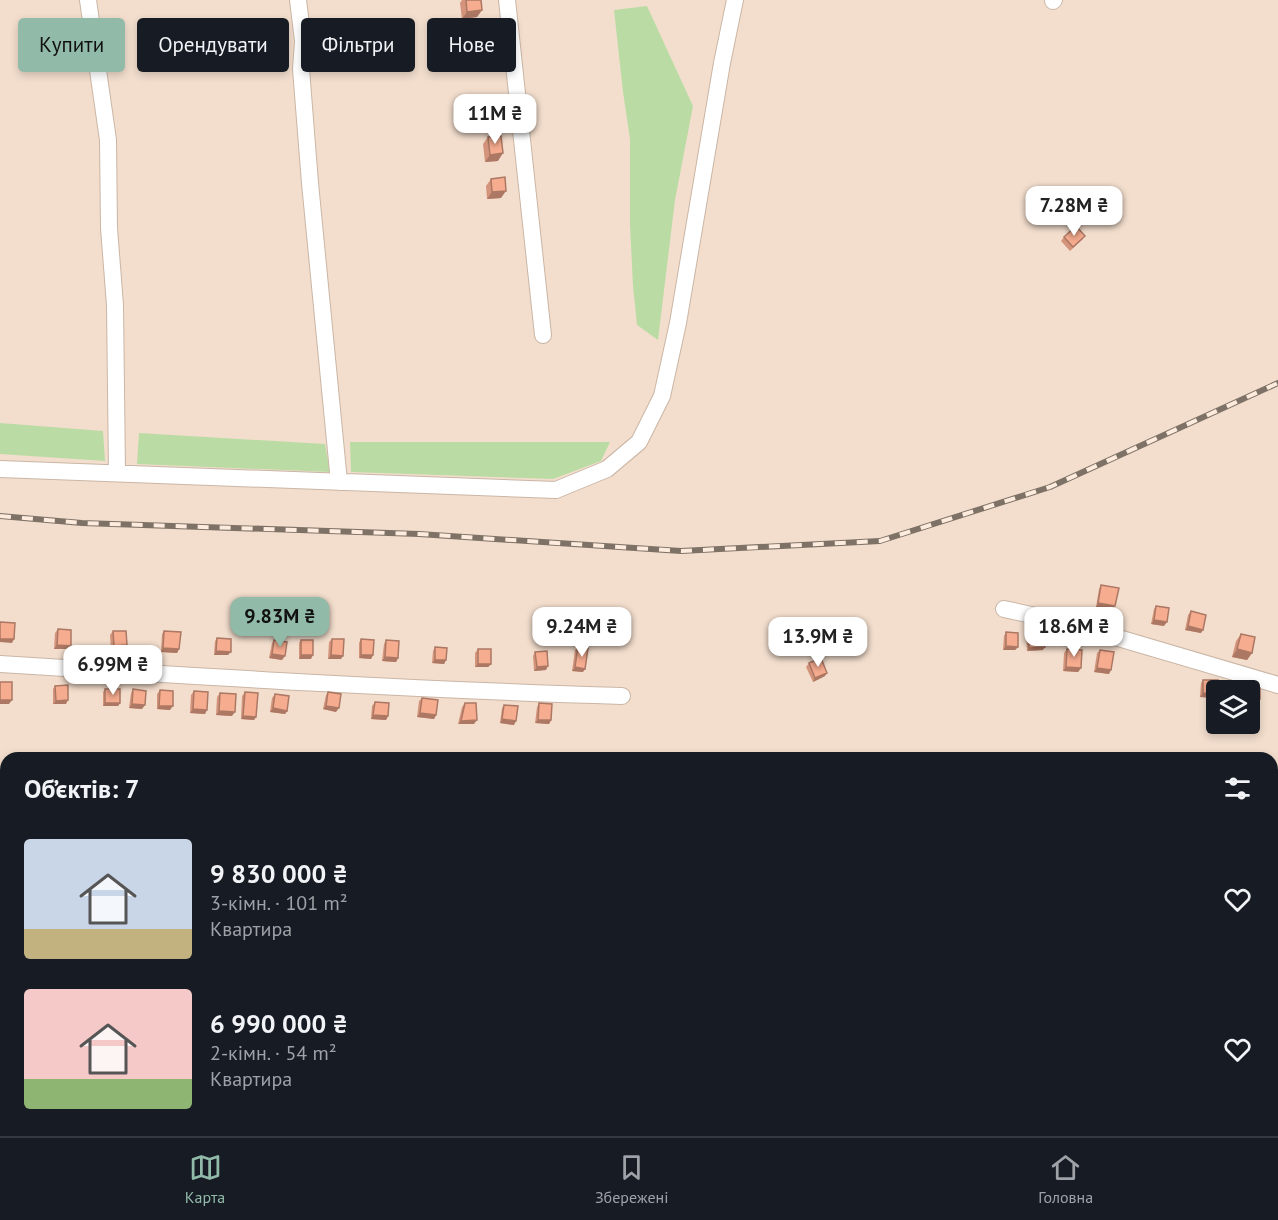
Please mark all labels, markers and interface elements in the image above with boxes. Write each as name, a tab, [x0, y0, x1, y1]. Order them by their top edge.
chip: Купити	[18, 18, 125, 72]
chip: Орендувати	[137, 18, 289, 72]
chip: Фільтри	[301, 18, 415, 72]
chip: Нове	[427, 18, 516, 72]
pin: 11M ₴	[453, 94, 537, 145]
text: 11M ₴	[467, 100, 523, 126]
pin: 7.28M ₴	[1019, 186, 1129, 237]
text: 7.28M ₴	[1040, 192, 1108, 218]
pin: 9.83M ₴	[225, 597, 335, 648]
text: 9.83M ₴	[244, 603, 316, 629]
pin: 9.24M ₴	[527, 607, 637, 658]
pin: 18.6M ₴	[1019, 607, 1129, 658]
text: 9.24M ₴	[546, 613, 618, 639]
text: 18.6M ₴	[1038, 613, 1110, 639]
pin: 13.9M ₴	[763, 617, 873, 668]
text: 13.9M ₴	[782, 623, 854, 649]
pin: 6.99M ₴	[58, 645, 168, 696]
text: 6.99M ₴	[77, 651, 149, 677]
map controls	[1206, 680, 1260, 734]
button: layers	[1206, 680, 1260, 734]
text: Об’єктів: 7	[24, 772, 140, 805]
icon: filters	[1221, 772, 1254, 805]
text: 9 830 000 ₴	[210, 857, 348, 890]
icon: home	[72, 863, 144, 935]
icon: heart	[1221, 883, 1254, 916]
text: 3-кімн. · 101 m²	[210, 890, 348, 916]
text: Квартира	[210, 916, 292, 942]
text: 6 990 000 ₴	[210, 1007, 348, 1040]
icon: home	[72, 1013, 144, 1085]
icon: heart	[1221, 1033, 1254, 1066]
text: 2-кімн. · 54 m²	[210, 1040, 337, 1066]
text: Квартира	[210, 1066, 292, 1092]
tab: Карта	[185, 1151, 225, 1207]
tab: Збережені	[595, 1151, 668, 1207]
tab: Головна	[1038, 1151, 1093, 1207]

